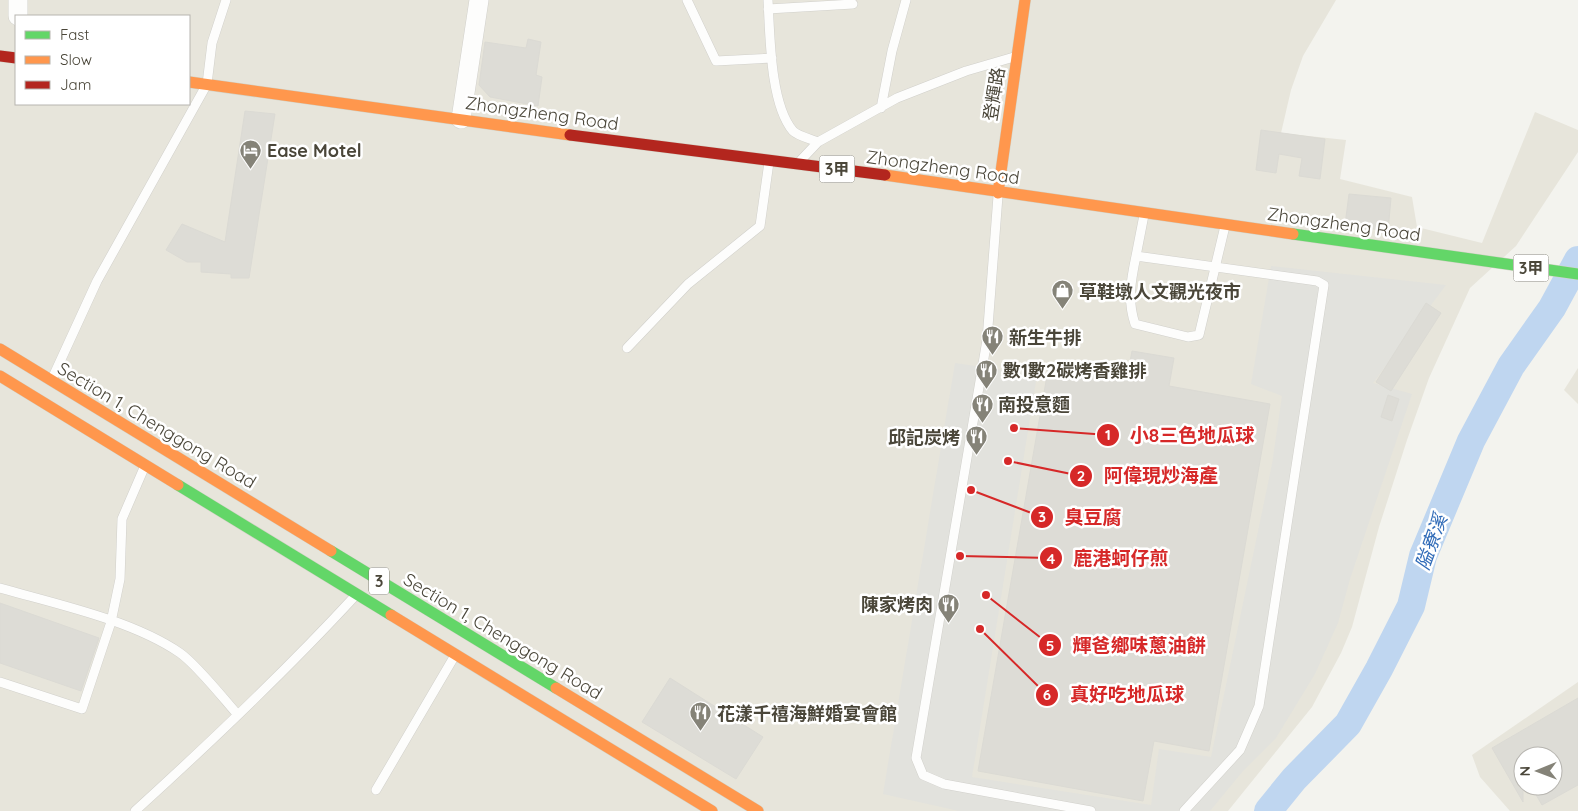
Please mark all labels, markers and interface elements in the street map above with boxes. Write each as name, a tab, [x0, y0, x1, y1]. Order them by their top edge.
legend	[15, 15, 190, 105]
text: Fast	[60, 25, 89, 44]
text: Slow	[60, 50, 92, 69]
street label: 登輝路	[978, 66, 1010, 122]
text: Jam	[60, 75, 91, 94]
street label: Zhongzheng Road	[464, 91, 620, 135]
hotel icon: Ease Motel	[239, 138, 263, 169]
place label: Ease Motel	[267, 139, 362, 162]
street label: Zhongzheng Road	[865, 145, 1021, 189]
road number: 3甲	[820, 156, 854, 182]
street label: Zhongzheng Road	[1266, 202, 1422, 246]
road number: 3甲	[1514, 254, 1548, 282]
shop icon: 草鞋墩人文觀光夜市	[1051, 279, 1075, 310]
place label: 草鞋墩人文觀光夜市	[1079, 280, 1241, 303]
restaurant icon: 新生牛排	[981, 325, 1005, 356]
place label: 新生牛排	[1009, 326, 1081, 349]
street label: Section 1, Chenggong Road	[54, 357, 260, 493]
restaurant icon: 數1數2碳烤香雞排	[975, 358, 999, 389]
place label: 數1數2碳烤香雞排	[1003, 359, 1146, 382]
restaurant icon: 南投意麵	[970, 392, 994, 423]
place label: 南投意麵	[998, 393, 1070, 416]
callout: 小8三色地瓜球	[1095, 418, 1265, 452]
text: 小8三色地瓜球	[1130, 423, 1254, 447]
restaurant icon: 邱記炭烤	[964, 425, 988, 456]
text: 1	[1105, 425, 1111, 444]
place label: 邱記炭烤	[888, 426, 960, 449]
callout: 阿偉現炒海產	[1069, 459, 1228, 493]
text: 阿偉現炒海產	[1104, 463, 1218, 487]
text: 2	[1077, 466, 1085, 485]
callout: 臭豆腐	[1029, 500, 1131, 534]
text: 臭豆腐	[1064, 505, 1122, 529]
text: 3	[1038, 507, 1046, 526]
water label: 隘寮溪	[1410, 508, 1453, 573]
callout: 鹿港蚵仔煎	[1039, 541, 1179, 575]
text: 鹿港蚵仔煎	[1073, 546, 1169, 570]
text: 4	[1047, 549, 1056, 568]
road number: 3	[369, 568, 389, 594]
street label: Section 1, Chenggong Road	[400, 568, 606, 704]
restaurant icon: 陳家烤肉	[937, 592, 961, 623]
place label: 陳家烤肉	[861, 593, 933, 616]
callout: 輝爸鄉味蔥油餅	[1037, 628, 1215, 662]
text: 輝爸鄉味蔥油餅	[1072, 633, 1206, 657]
text: 5	[1046, 636, 1054, 655]
callout: 真好吃地瓜球	[1035, 678, 1194, 712]
text: 真好吃地瓜球	[1070, 682, 1184, 706]
text: 6	[1043, 685, 1051, 704]
restaurant icon: 花漾千禧海鮮婚宴會館	[689, 701, 713, 732]
place label: 花漾千禧海鮮婚宴會館	[717, 702, 897, 725]
north arrow	[1513, 746, 1563, 796]
text: N	[1516, 766, 1534, 777]

